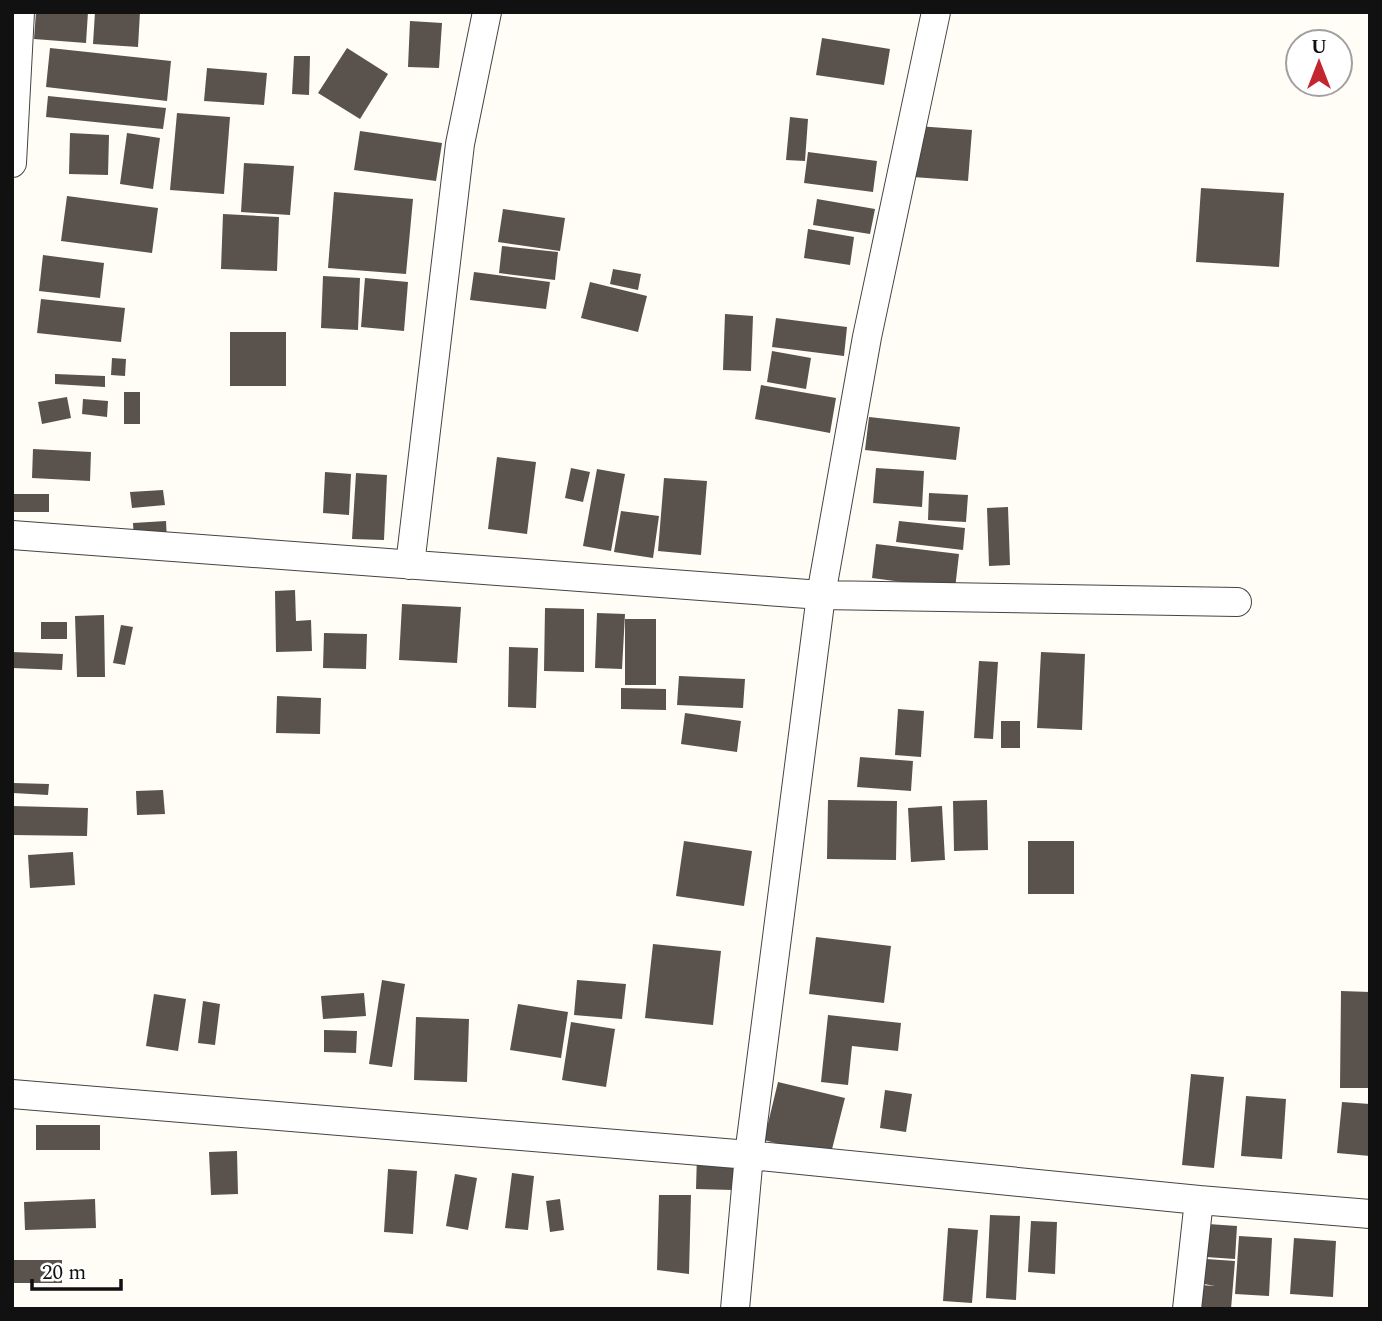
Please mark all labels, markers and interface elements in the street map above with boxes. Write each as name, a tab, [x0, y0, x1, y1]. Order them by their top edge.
north arrow	[1284, 28, 1354, 98]
text: U	[1311, 33, 1327, 62]
scale bar	[32, 1248, 121, 1292]
text: 20 m	[42, 1257, 86, 1289]

